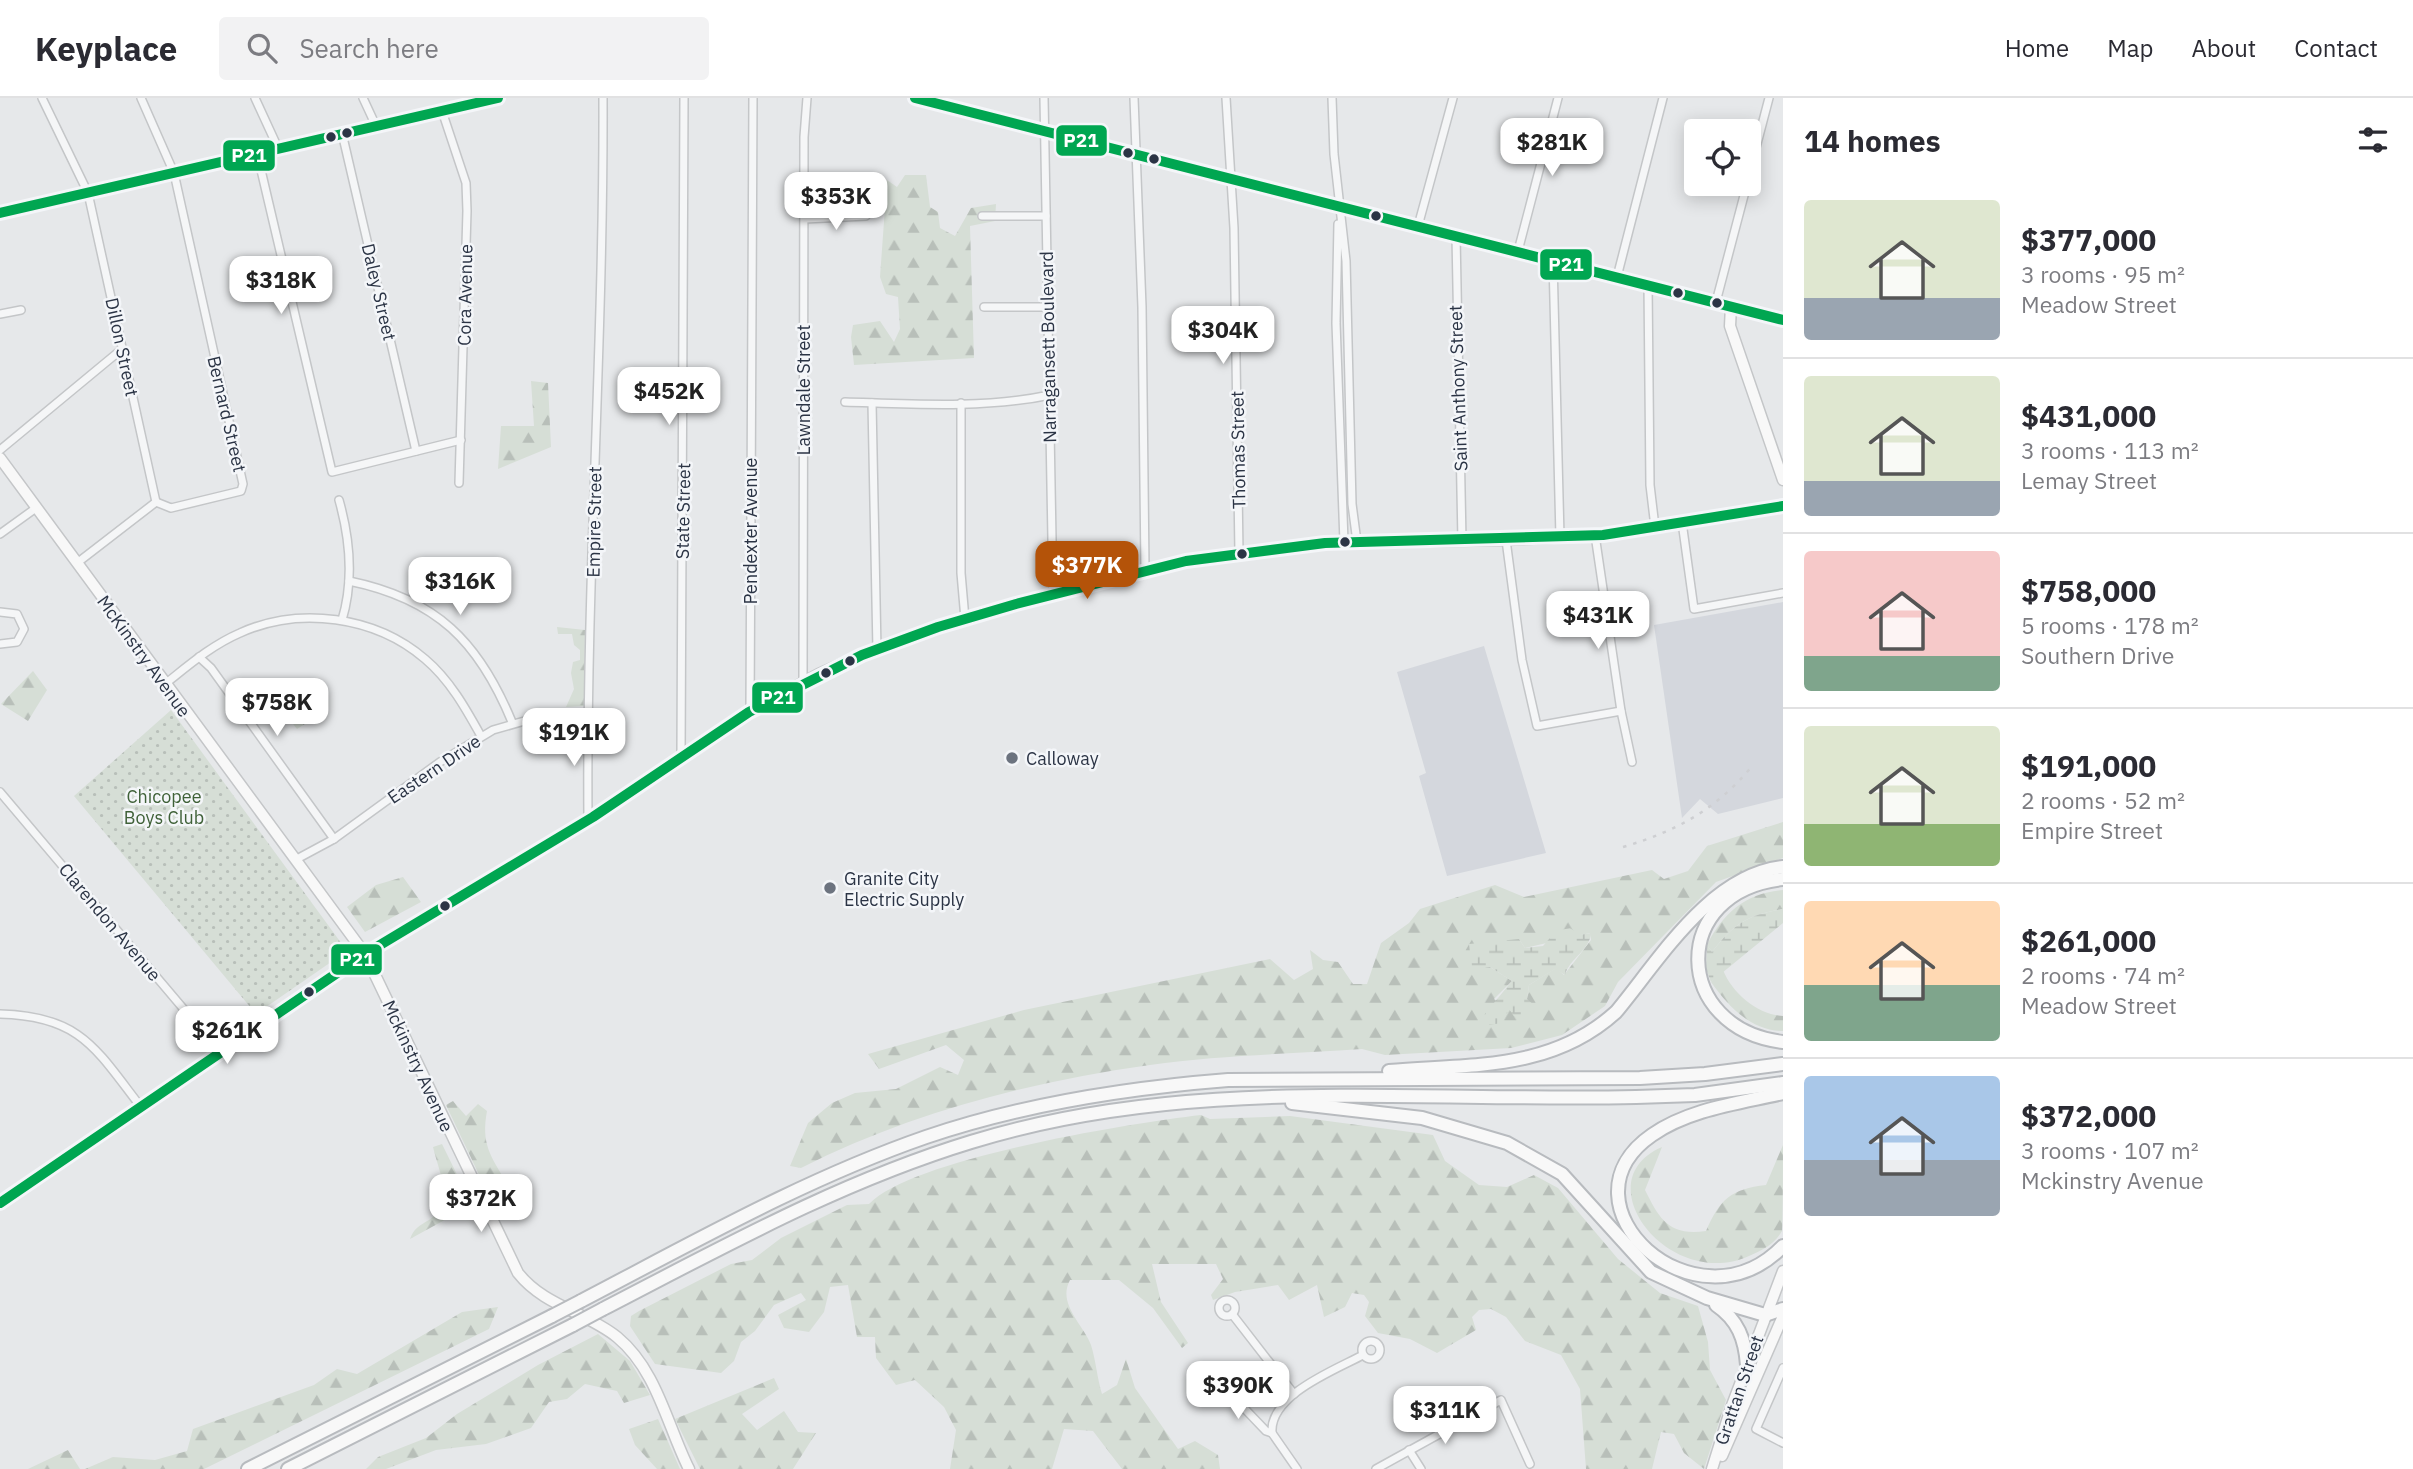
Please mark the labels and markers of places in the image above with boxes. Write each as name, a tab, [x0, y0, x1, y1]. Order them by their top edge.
pin: $281K	[1503, 118, 1601, 178]
unlabelled marker	[340, 126, 354, 140]
unlabelled marker	[324, 130, 338, 144]
unlabelled marker	[1121, 146, 1135, 160]
unlabelled marker	[1147, 152, 1161, 166]
pin: $353K	[787, 172, 885, 232]
unlabelled marker	[1369, 209, 1383, 223]
pin: $318K	[232, 256, 330, 316]
unlabelled marker	[1671, 286, 1685, 300]
unlabelled marker	[1710, 296, 1724, 310]
pin: $304K	[1174, 306, 1272, 366]
pin: $452K	[620, 368, 718, 427]
unlabelled marker	[1338, 535, 1352, 549]
pin: $377K	[1038, 542, 1136, 601]
unlabelled marker	[1235, 547, 1249, 561]
pin: $316K	[411, 558, 509, 617]
pin: $431K	[1549, 592, 1647, 651]
unlabelled marker	[843, 654, 857, 668]
unlabelled marker	[819, 666, 833, 680]
pin: $758K	[228, 678, 326, 738]
pin: $191K	[525, 708, 623, 768]
place label: Calloway	[1026, 747, 1099, 770]
marker: Calloway	[1004, 750, 1020, 766]
place label: Granite City Electric Supply	[844, 867, 964, 911]
marker: Granite City Electric Supply	[822, 880, 838, 896]
unlabelled marker	[438, 899, 452, 913]
unlabelled marker	[302, 985, 316, 999]
pin: $261K	[178, 1006, 276, 1066]
pin: $372K	[432, 1174, 530, 1234]
pin: $390K	[1189, 1362, 1287, 1421]
pin: $311K	[1396, 1386, 1494, 1446]

